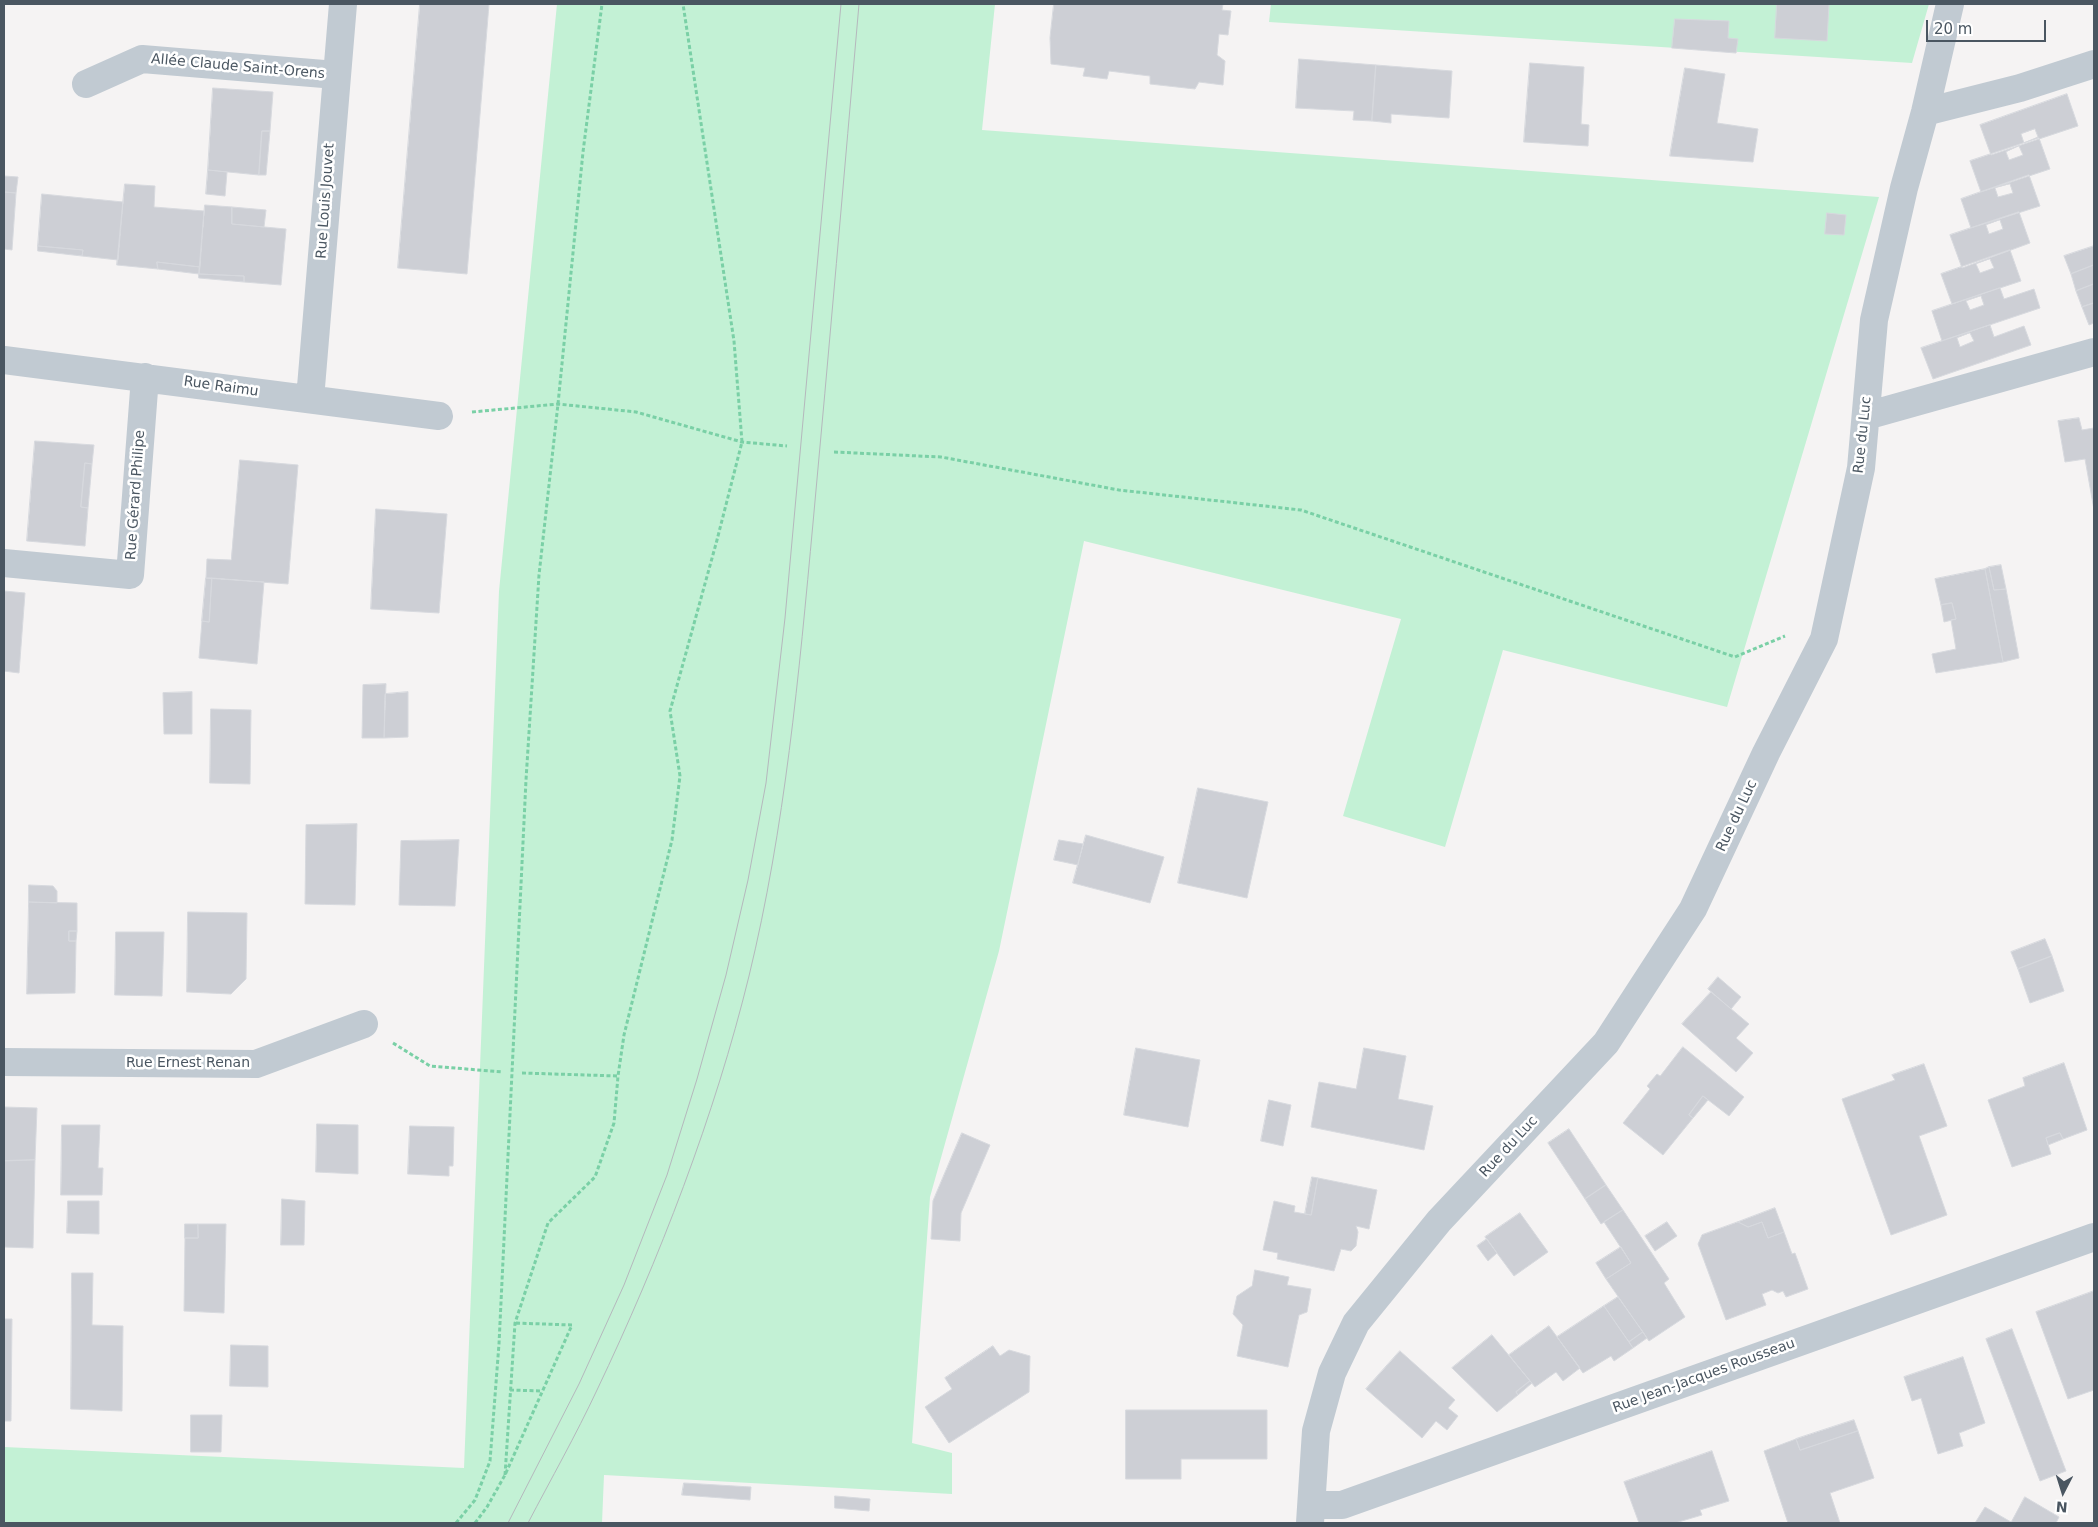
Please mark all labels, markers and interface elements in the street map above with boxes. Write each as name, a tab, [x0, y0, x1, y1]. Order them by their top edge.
scale bar	[1928, 10, 2048, 42]
text: 20 m	[1934, 20, 1972, 38]
street label: Allée Claude Saint-Orens	[150, 51, 326, 83]
street label: Rue Louis Jouvet	[314, 143, 338, 259]
street label: Rue Raimu	[182, 373, 260, 401]
street label: Rue du Luc	[1851, 396, 1875, 474]
street label: Rue Gérard Philipe	[123, 429, 149, 561]
street label: Rue du Luc	[1713, 777, 1761, 855]
street label: Rue Ernest Renan	[126, 1055, 250, 1071]
street label: Rue du Luc	[1476, 1113, 1542, 1181]
street label: Rue Jean-Jacques Rousseau	[1611, 1335, 1797, 1417]
north arrow	[2038, 1467, 2088, 1517]
text: N	[2055, 1498, 2068, 1515]

